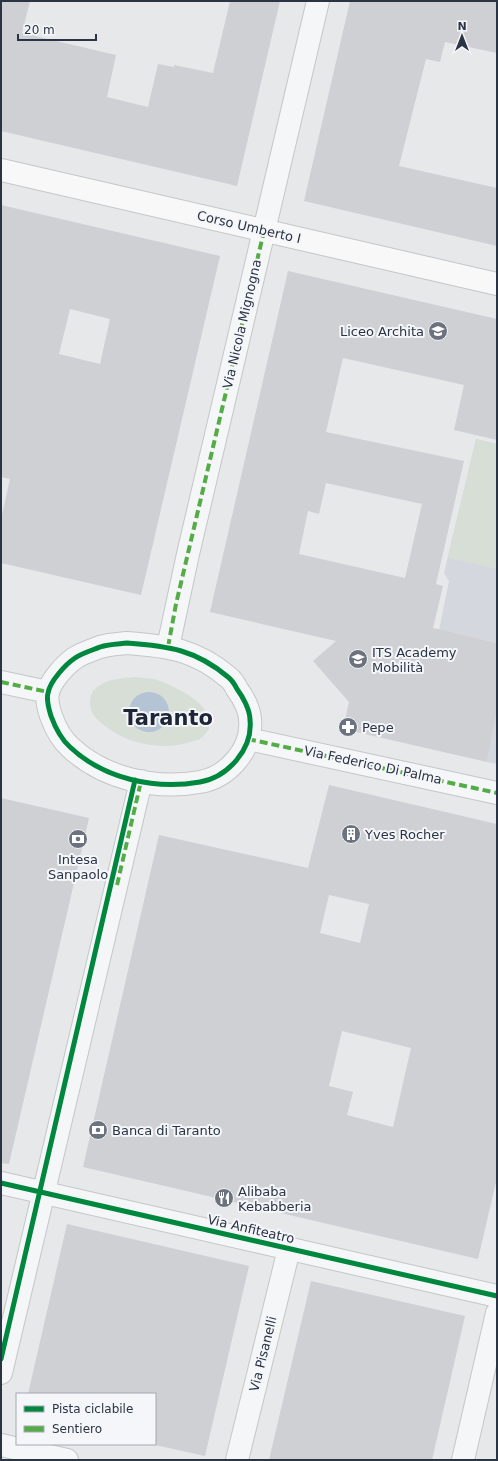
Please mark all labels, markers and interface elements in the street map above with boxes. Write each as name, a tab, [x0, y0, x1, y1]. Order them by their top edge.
scale bar	[18, 16, 96, 42]
north arrow	[442, 16, 482, 56]
text: N	[457, 20, 467, 33]
text: 20 m	[24, 23, 55, 37]
street label: Corso Umberto I	[196, 208, 302, 246]
street label: Via Nicola Mignogna	[220, 258, 264, 390]
school or university icon: Liceo Archita	[427, 320, 449, 342]
place label: Liceo Archita	[340, 324, 424, 339]
place label: ITS Academy Mobilità	[372, 645, 457, 675]
school or university icon: ITS Academy Mobilità	[347, 648, 369, 670]
district label: Taranto	[123, 706, 213, 730]
pharmacy icon: Pepe	[337, 716, 359, 738]
place label: Pepe	[362, 720, 394, 735]
street label: Via Federico Di Palma	[303, 743, 443, 787]
building icon: Yves Rocher	[340, 823, 362, 845]
place label: Yves Rocher	[364, 827, 445, 842]
bank icon: Intesa Sanpaolo	[67, 828, 89, 850]
place label: Intesa Sanpaolo	[48, 852, 108, 882]
bank icon: Banca di Taranto	[87, 1119, 109, 1141]
place label: Banca di Taranto	[112, 1123, 221, 1138]
place label: Alibaba Kebabberia	[238, 1184, 312, 1214]
restaurant icon: Alibaba Kebabberia	[213, 1187, 235, 1209]
street label: Via Anfiteatro	[206, 1212, 296, 1246]
street label: Via Pisanelli	[246, 1315, 280, 1393]
legend	[16, 1393, 156, 1445]
text: Pista ciclabile	[52, 1402, 133, 1416]
text: Sentiero	[52, 1422, 102, 1436]

